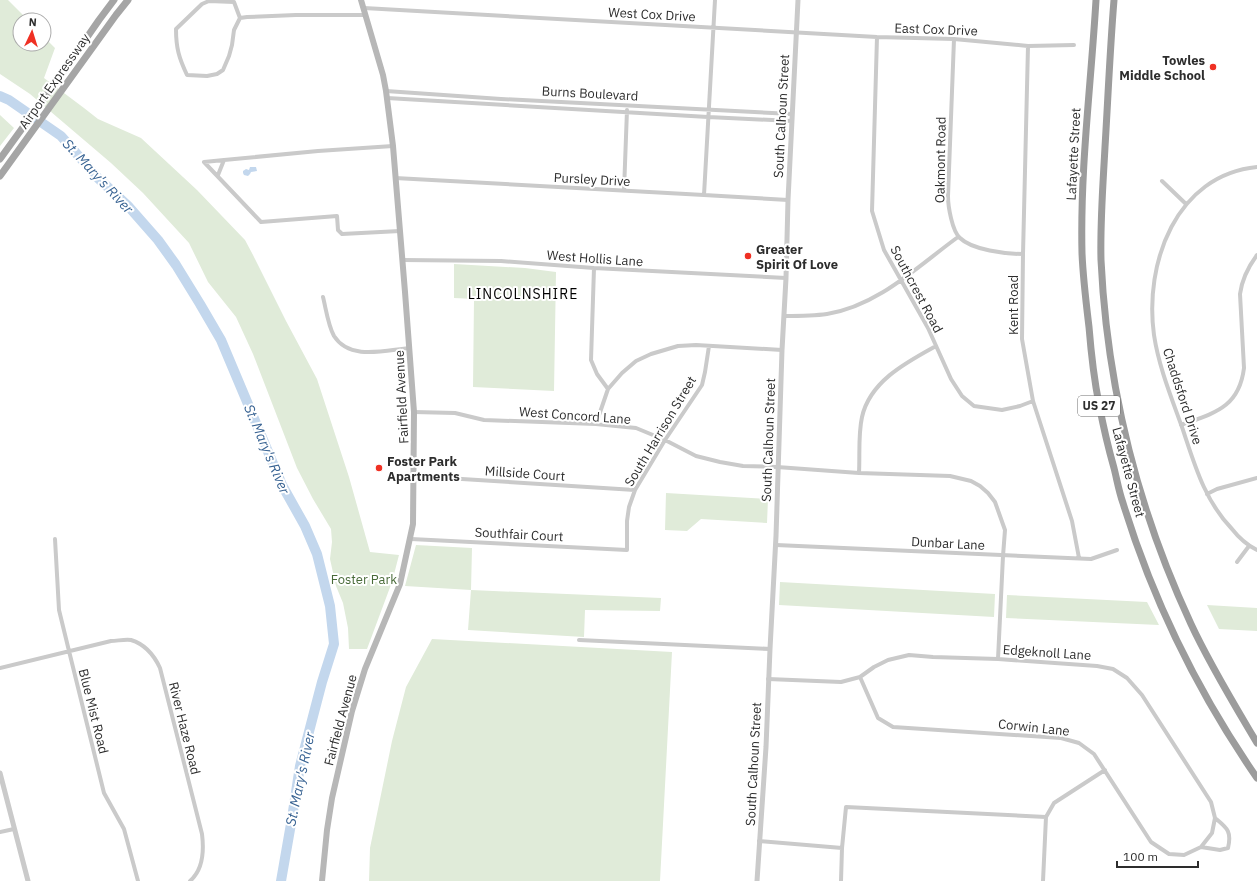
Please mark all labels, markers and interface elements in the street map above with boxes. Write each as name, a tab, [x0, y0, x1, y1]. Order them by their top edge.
street label: West Cox Drive	[608, 4, 696, 25]
north arrow	[12, 12, 52, 52]
text: N	[28, 15, 37, 29]
street label: East Cox Drive	[894, 20, 978, 39]
street label: Airport Expressway	[15, 30, 94, 132]
place label: Towles Middle School	[1119, 52, 1205, 84]
street label: South Calhoun Street	[770, 54, 793, 178]
marker: Towles Middle School	[1208, 62, 1218, 72]
street label: Burns Boulevard	[541, 82, 639, 105]
street label: Lafayette Street	[1063, 107, 1084, 201]
street label: Oakmont Road	[931, 117, 950, 203]
water label: St. Mary's River	[59, 135, 138, 218]
street label: Pursley Drive	[553, 169, 631, 190]
place label: Greater Spirit Of Love	[756, 241, 838, 273]
street label: Southcrest Road	[886, 243, 947, 336]
street label: West Hollis Lane	[546, 247, 644, 270]
marker: Greater Spirit Of Love	[743, 251, 753, 261]
street label: Kent Road	[1005, 275, 1022, 335]
district label: LINCOLNSHIRE	[468, 285, 578, 303]
street label: Chaddsford Drive	[1159, 346, 1206, 447]
street label: Fairfield Avenue	[391, 350, 412, 444]
street label: South Harrison Street	[621, 373, 700, 490]
street label: South Calhoun Street	[758, 378, 779, 502]
road number: US 27	[1078, 396, 1120, 416]
water label: St. Mary's River	[240, 401, 294, 497]
street label: West Concord Lane	[518, 403, 631, 428]
street label: Lafayette Street	[1108, 425, 1149, 519]
place label: Foster Park Apartments	[387, 453, 460, 485]
street label: Millside Court	[484, 462, 566, 485]
marker: Foster Park Apartments	[374, 463, 384, 473]
street label: Southfair Court	[474, 524, 564, 545]
street label: Dunbar Lane	[911, 533, 985, 554]
park label: Foster Park	[331, 571, 397, 588]
street label: Edgeknoll Lane	[1002, 641, 1092, 664]
street label: Blue Mist Road	[75, 667, 112, 755]
street label: Fairfield Avenue	[320, 673, 361, 768]
street label: River Haze Road	[165, 680, 204, 776]
street label: South Calhoun Street	[742, 702, 765, 826]
street label: Corwin Lane	[997, 715, 1071, 740]
water label: St. Mary's River	[281, 729, 319, 828]
scale bar	[1117, 843, 1198, 869]
text: 100 m	[1123, 849, 1158, 864]

